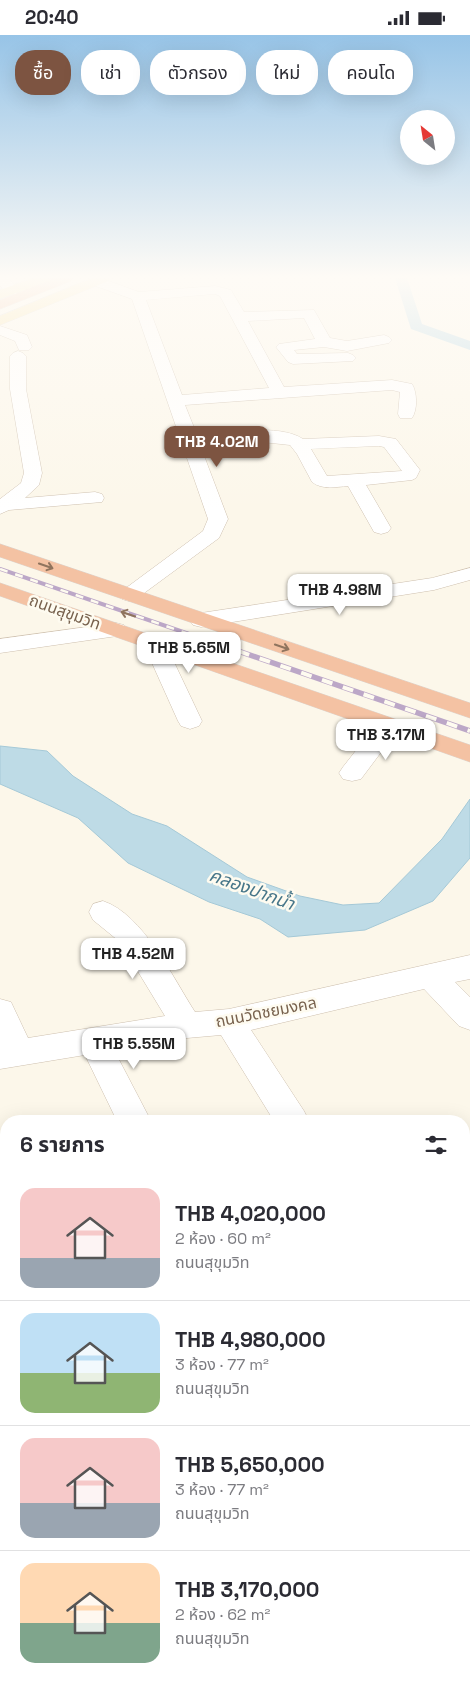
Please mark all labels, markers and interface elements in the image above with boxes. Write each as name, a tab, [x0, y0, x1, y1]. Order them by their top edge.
text: 20:40	[25, 5, 79, 30]
chip: ซื้อ	[15, 50, 71, 95]
chip: เช่า	[81, 50, 140, 95]
chip: ตัวกรอง	[150, 50, 246, 95]
chip: ใหม่	[256, 50, 318, 95]
chip: คอนโด	[328, 50, 413, 95]
north arrow	[400, 110, 455, 165]
map controls	[400, 110, 455, 165]
pin: THB 4.02M	[160, 425, 274, 468]
text: THB 4.02M	[175, 431, 259, 452]
one-way arrow	[38, 562, 53, 571]
pin: THB 4.98M	[283, 573, 397, 616]
text: THB 4.98M	[298, 579, 382, 600]
street label: ถนนสุขุมวิท	[26, 589, 104, 635]
one-way arrow	[121, 609, 136, 618]
pin: THB 5.65M	[132, 631, 246, 674]
text: THB 5.65M	[148, 637, 230, 658]
one-way arrow	[274, 643, 290, 653]
pin: THB 3.17M	[329, 719, 443, 761]
text: THB 3.17M	[347, 724, 425, 745]
water label: คลองปากน้ำ	[206, 862, 299, 915]
pin: THB 4.52M	[76, 937, 190, 980]
text: THB 4.52M	[92, 943, 174, 964]
street label: ถนนวัดชยมงคล	[214, 992, 318, 1032]
pin: THB 5.55M	[77, 1027, 191, 1070]
text: THB 5.55M	[93, 1033, 175, 1054]
text: 6 รายการ	[20, 1131, 105, 1158]
icon: filters	[422, 1131, 450, 1159]
text: THB 4,020,000	[175, 1200, 326, 1227]
icon: home	[60, 1208, 120, 1268]
text: 2 ห้อง · 60 m²	[175, 1228, 271, 1249]
text: ถนนสุขุมวิท	[175, 1252, 250, 1273]
text: THB 4,980,000	[175, 1326, 326, 1353]
icon: home	[60, 1333, 120, 1393]
text: 3 ห้อง · 77 m²	[175, 1354, 269, 1375]
text: ถนนสุขุมวิท	[175, 1378, 250, 1399]
text: THB 5,650,000	[175, 1451, 325, 1478]
icon: home	[60, 1458, 120, 1518]
text: 3 ห้อง · 77 m²	[175, 1479, 269, 1500]
text: ถนนสุขุมวิท	[175, 1503, 250, 1524]
text: THB 3,170,000	[175, 1576, 319, 1603]
icon: home	[60, 1583, 120, 1643]
text: 2 ห้อง · 62 m²	[175, 1604, 270, 1625]
text: ถนนสุขุมวิท	[175, 1628, 250, 1649]

